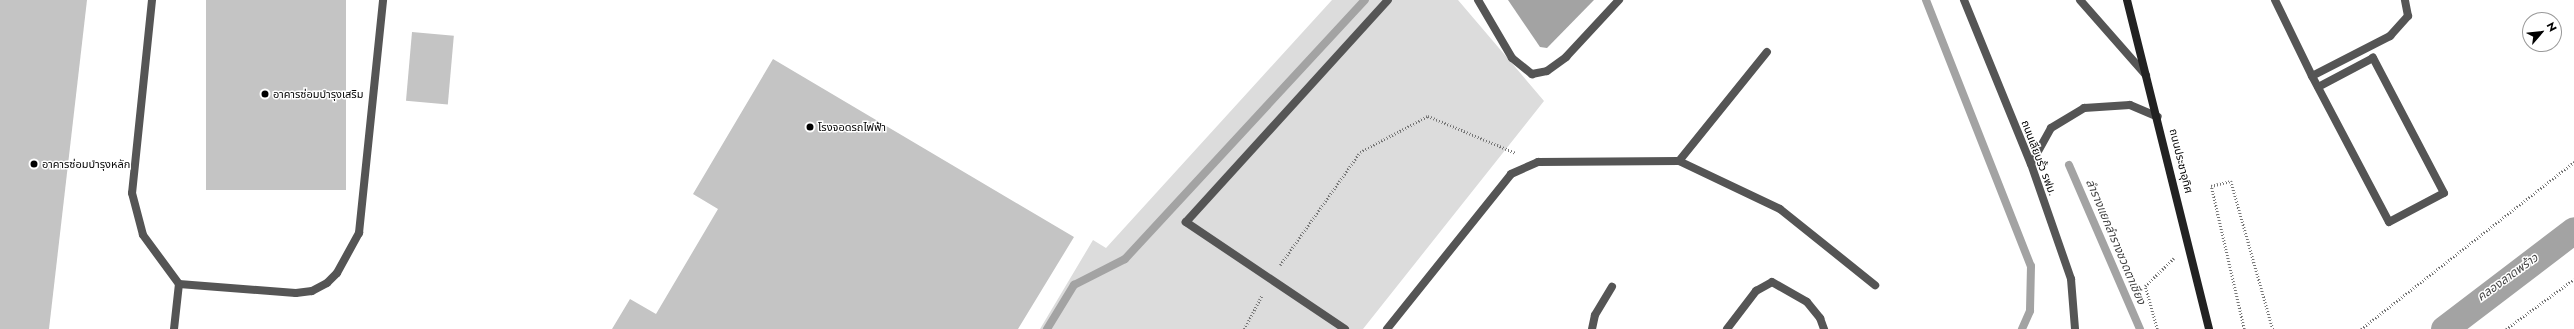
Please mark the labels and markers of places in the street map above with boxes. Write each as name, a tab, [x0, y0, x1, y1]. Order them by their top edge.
place label: อาคารซ่อมบำรุงเสริม	[273, 87, 363, 101]
marker: อาคารซ่อมบำรุงเสริม	[260, 89, 270, 99]
place label: โรงจอดรถไฟฟ้า	[818, 120, 886, 134]
marker: โรงจอดรถไฟฟ้า	[805, 122, 815, 132]
place label: อาคารซ่อมบำรุงหลัก	[42, 157, 130, 171]
marker: อาคารซ่อมบำรุงหลัก	[29, 159, 39, 169]

